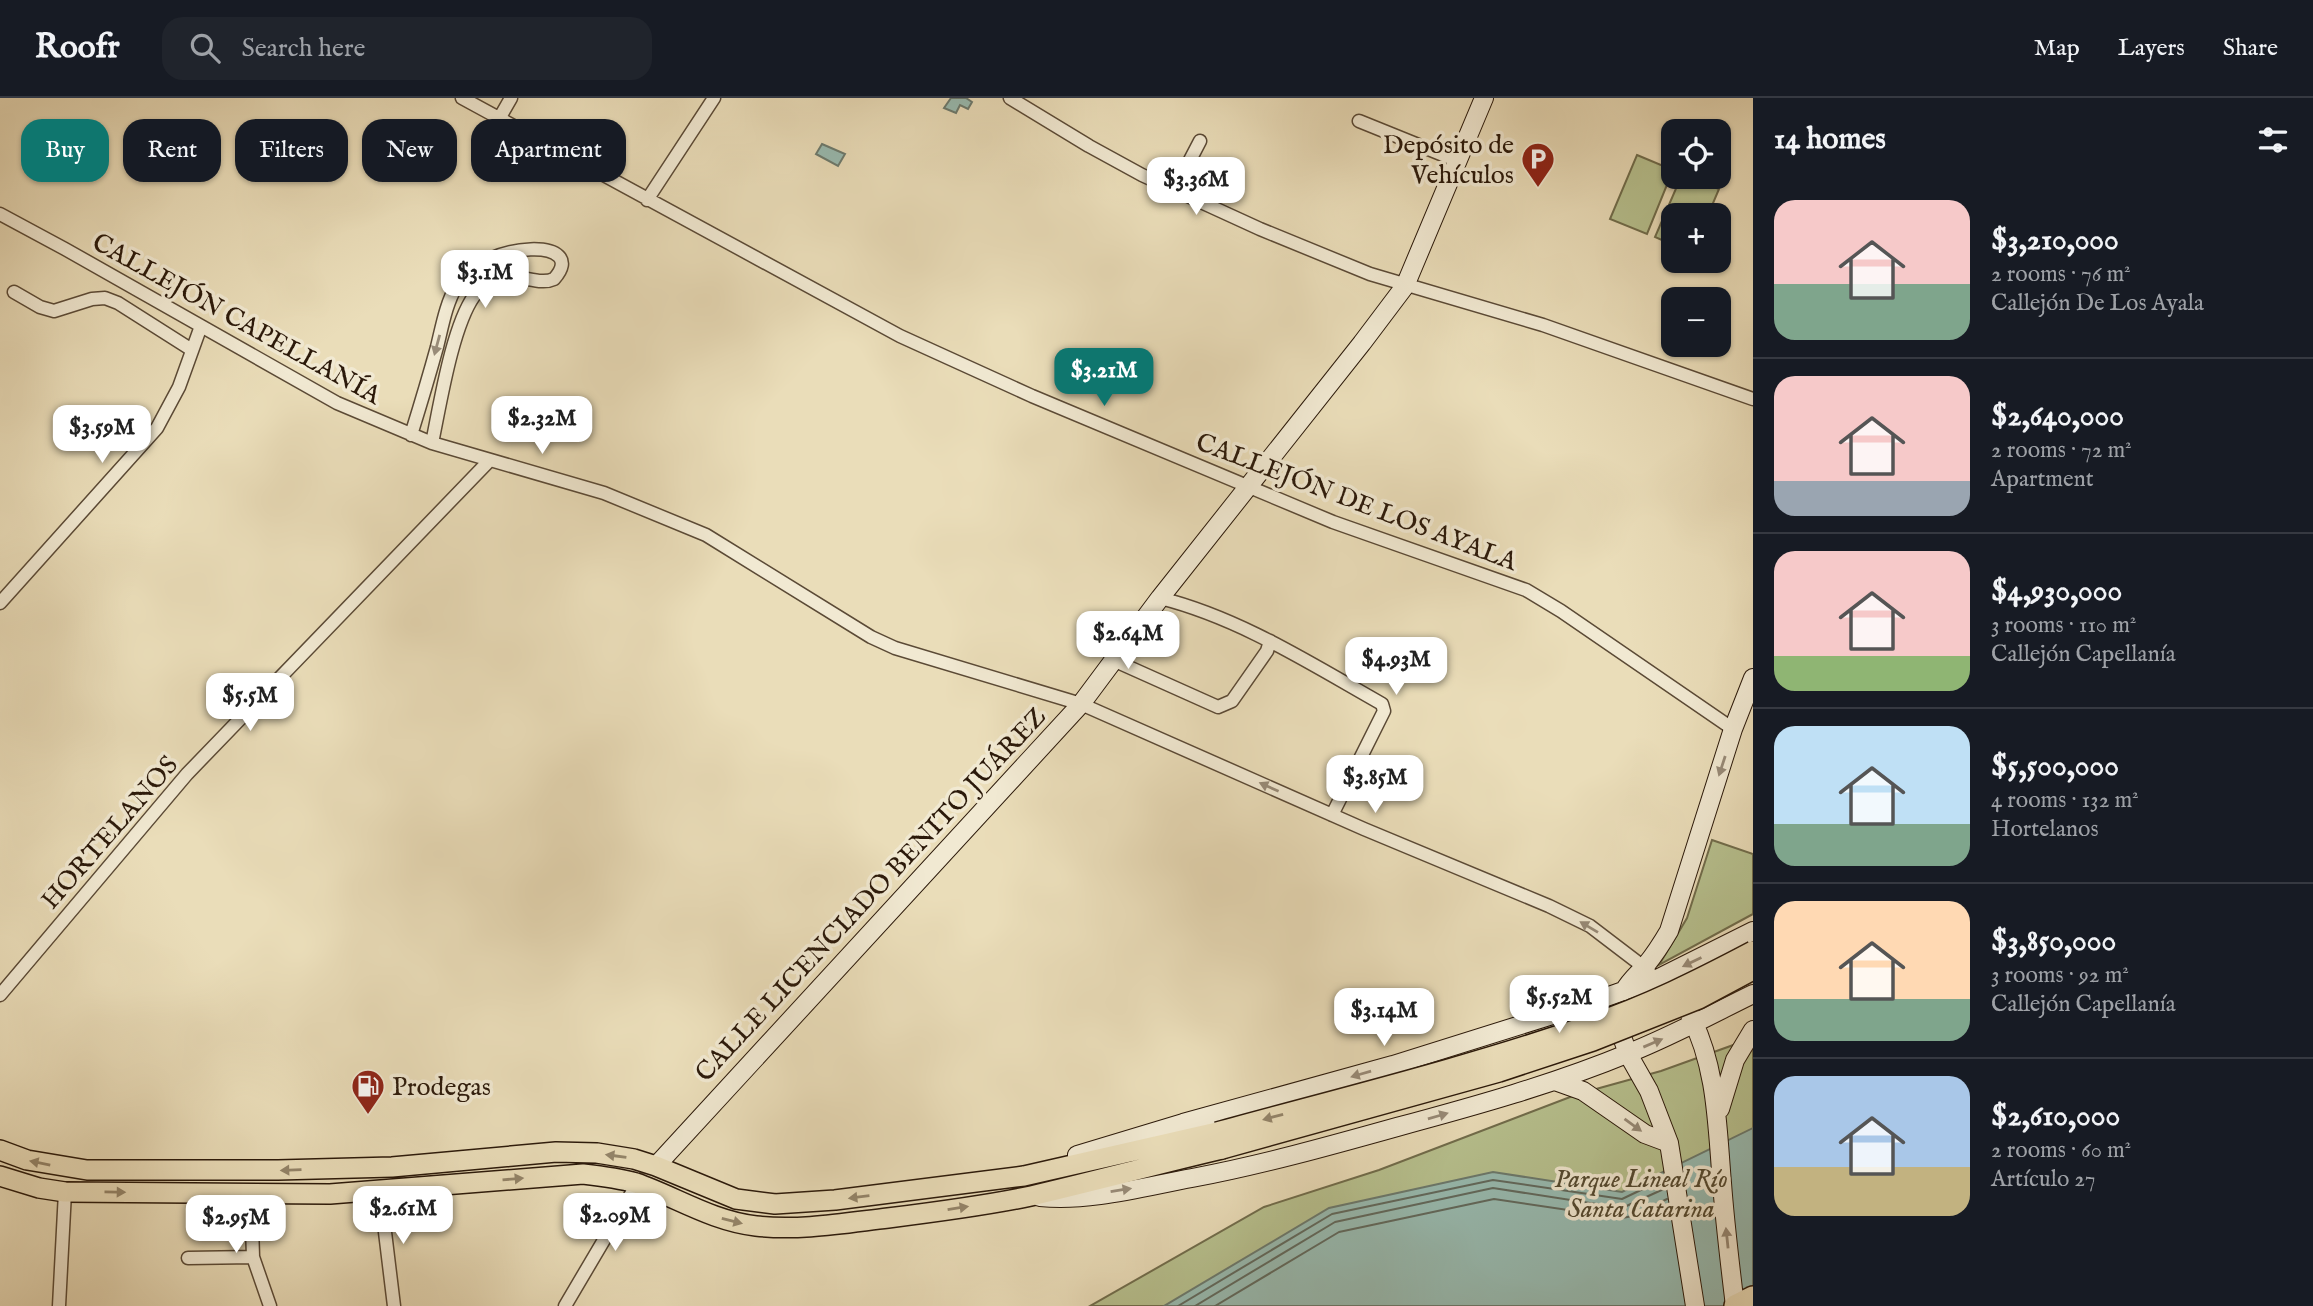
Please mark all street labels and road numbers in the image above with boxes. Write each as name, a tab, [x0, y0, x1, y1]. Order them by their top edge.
street label: CALLEJÓN CAPELLANÍA	[86, 226, 388, 413]
street label: CALLEJÓN DE LOS AYALA	[1191, 426, 1523, 580]
street label: CALLE LICENCIADO BENITO JUÁREZ	[688, 701, 1054, 1089]
street label: HORTELANOS	[34, 749, 186, 917]

